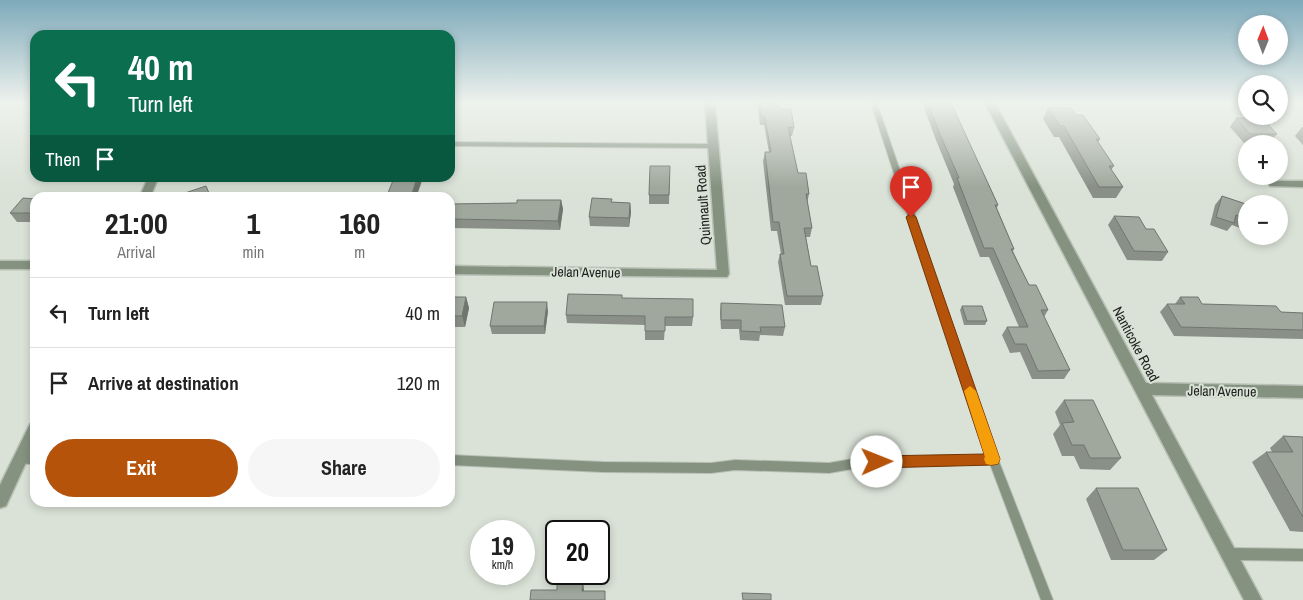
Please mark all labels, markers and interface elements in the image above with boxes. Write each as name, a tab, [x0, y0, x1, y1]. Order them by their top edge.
north arrow	[1238, 15, 1288, 65]
map controls	[1238, 15, 1288, 245]
text: 40 m	[128, 44, 193, 91]
icon: left	[45, 50, 110, 115]
button: search	[1238, 75, 1288, 125]
text: Turn left	[128, 89, 193, 119]
button: +	[1238, 135, 1288, 185]
icon: arrive	[91, 145, 119, 173]
text: Then	[45, 146, 81, 172]
street label: Quinnault Road	[691, 164, 715, 246]
pin	[890, 166, 932, 217]
icon: arrive	[897, 173, 925, 201]
button: −	[1238, 195, 1288, 245]
text: 21:00	[105, 203, 168, 243]
text: 1	[247, 203, 260, 243]
text: 160	[339, 203, 380, 243]
text: Arrival	[117, 241, 155, 263]
text: min	[242, 241, 264, 263]
text: m	[354, 241, 365, 263]
street label: Jelan Avenue	[551, 262, 621, 282]
icon: left	[45, 299, 73, 327]
text: Turn left	[88, 300, 149, 326]
text: 40 m	[405, 300, 440, 326]
street label: Nanticoke Road	[1109, 303, 1163, 385]
icon: arrive	[45, 369, 73, 397]
text: Arrive at destination	[88, 370, 239, 396]
text: 120 m	[397, 370, 440, 396]
street label: Jelan Avenue	[1187, 381, 1257, 401]
position arrow	[850, 435, 902, 487]
button: Exit	[45, 439, 238, 497]
button: Share	[248, 439, 440, 497]
speed limit sign: 20	[545, 520, 610, 585]
text: 19	[491, 529, 514, 563]
text: km/h	[492, 557, 513, 573]

